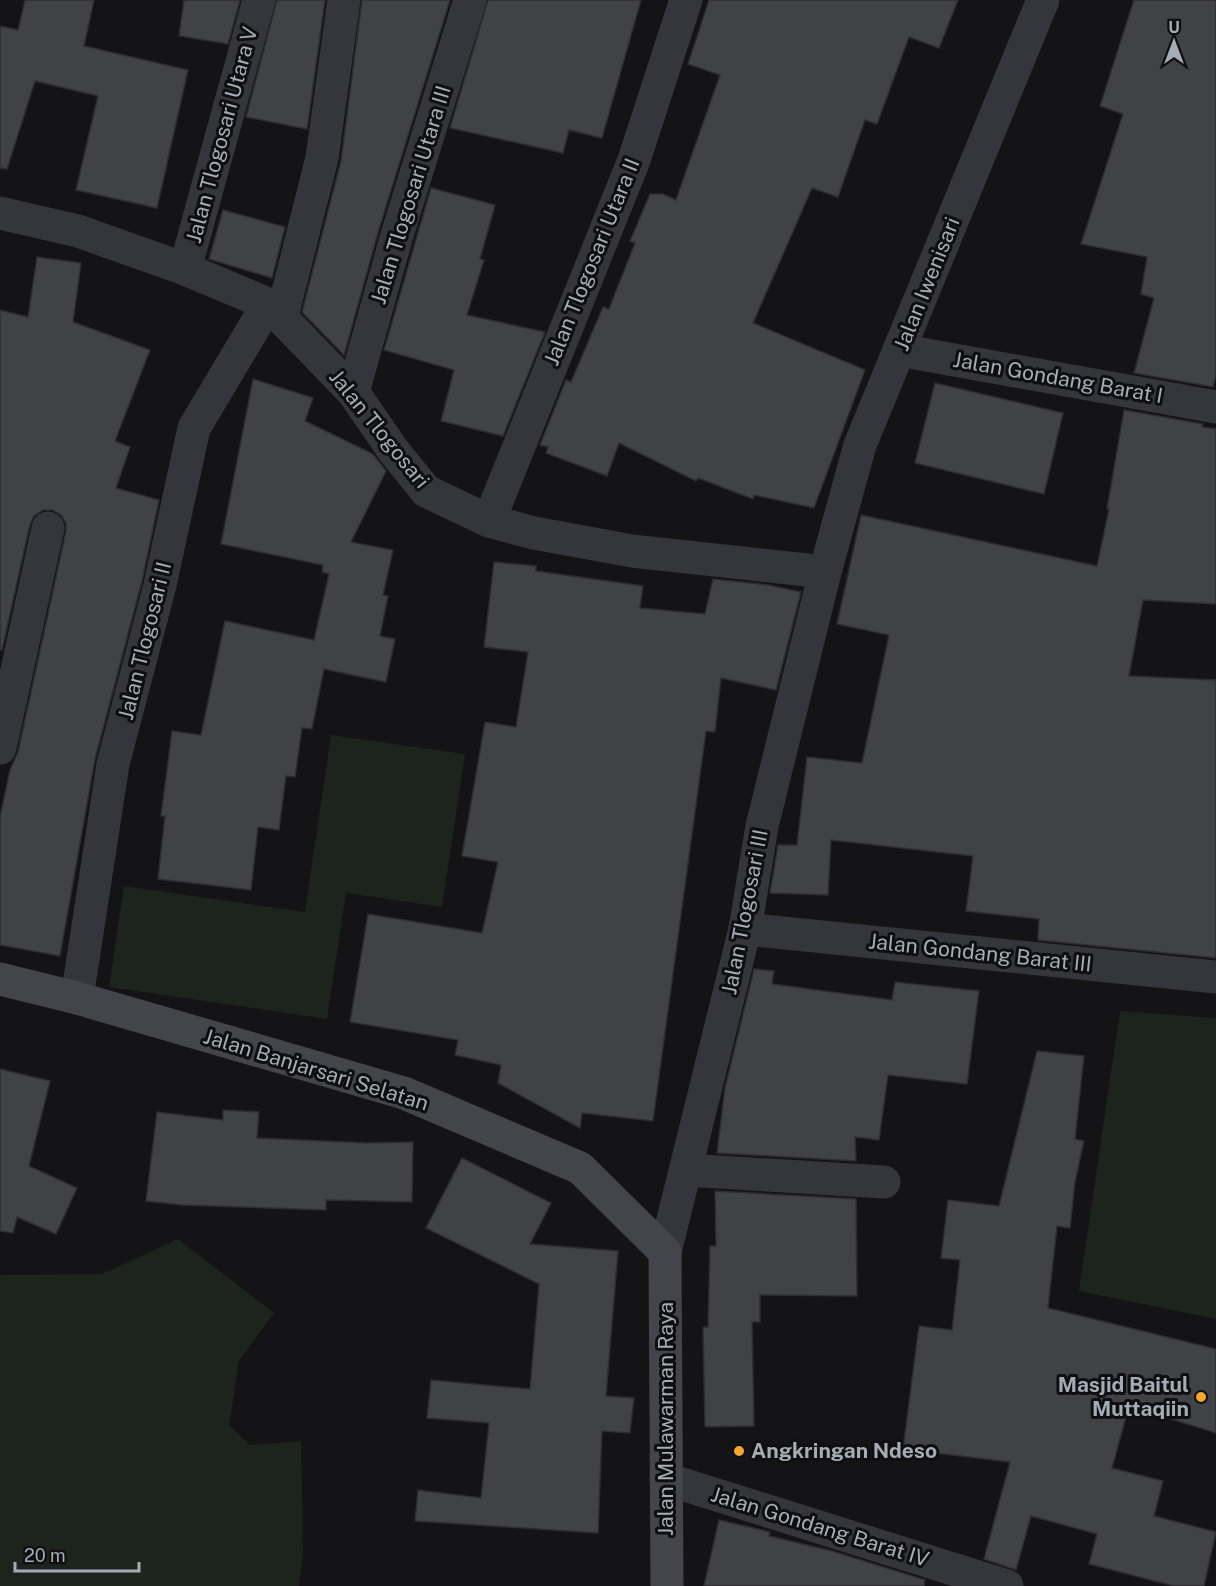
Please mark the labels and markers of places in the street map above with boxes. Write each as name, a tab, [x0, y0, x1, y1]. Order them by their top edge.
place label: Masjid Baitul Muttaqiin	[1058, 1372, 1189, 1421]
marker: Masjid Baitul Muttaqiin	[1194, 1390, 1208, 1404]
place label: Angkringan Ndeso	[751, 1438, 937, 1463]
marker: Angkringan Ndeso	[732, 1444, 746, 1458]

